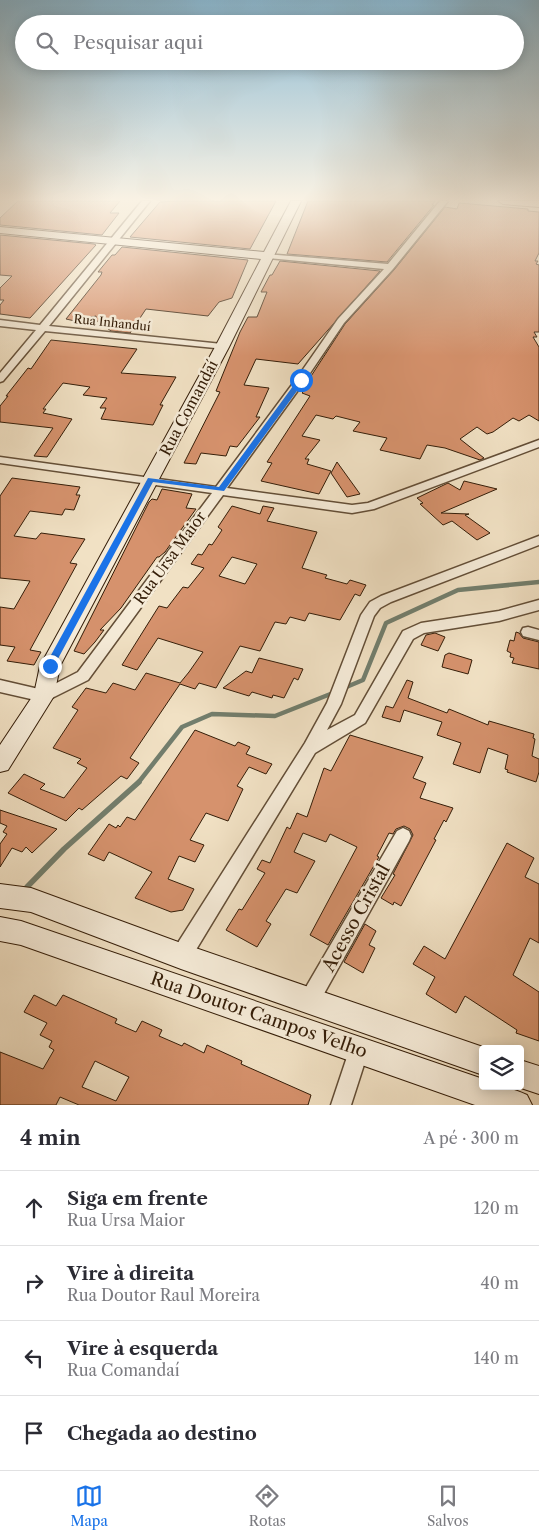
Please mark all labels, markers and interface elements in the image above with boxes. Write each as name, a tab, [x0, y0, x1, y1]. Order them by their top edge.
search box	[15, 15, 524, 70]
icon: search	[33, 29, 61, 57]
text: Pesquisar aqui	[73, 31, 203, 54]
street label: Rua Inhanduí	[73, 311, 152, 334]
street label: Rua Comandaí	[155, 356, 222, 459]
route start	[290, 369, 313, 392]
street label: Rua Ursa Maior	[129, 507, 210, 608]
route end	[39, 655, 62, 678]
street label: Acesso Cristal	[317, 860, 395, 977]
street label: Rua Doutor Campos Velho	[148, 968, 370, 1062]
map controls	[479, 1045, 524, 1090]
button: layers	[479, 1045, 524, 1090]
text: 4 min	[20, 1125, 81, 1150]
text: A pé · 300 m	[423, 1128, 519, 1148]
text: Siga em frente	[67, 1187, 208, 1210]
icon: ahead	[20, 1194, 48, 1222]
text: 120 m	[474, 1198, 519, 1218]
text: Rua Ursa Maior	[67, 1210, 185, 1230]
text: Vire à direita	[67, 1262, 194, 1285]
icon: right	[20, 1269, 48, 1297]
text: 40 m	[480, 1273, 519, 1293]
text: Rua Doutor Raul Moreira	[67, 1285, 260, 1305]
text: Vire à esquerda	[67, 1337, 218, 1360]
icon: left	[20, 1344, 48, 1372]
text: 140 m	[474, 1348, 519, 1368]
text: Rua Comandaí	[67, 1360, 180, 1380]
icon: arrive	[20, 1419, 48, 1447]
text: Chegada ao destino	[67, 1422, 257, 1445]
tab: Mapa	[70, 1482, 108, 1530]
tab: Rotas	[249, 1482, 286, 1530]
tab: Salvos	[427, 1482, 469, 1530]

